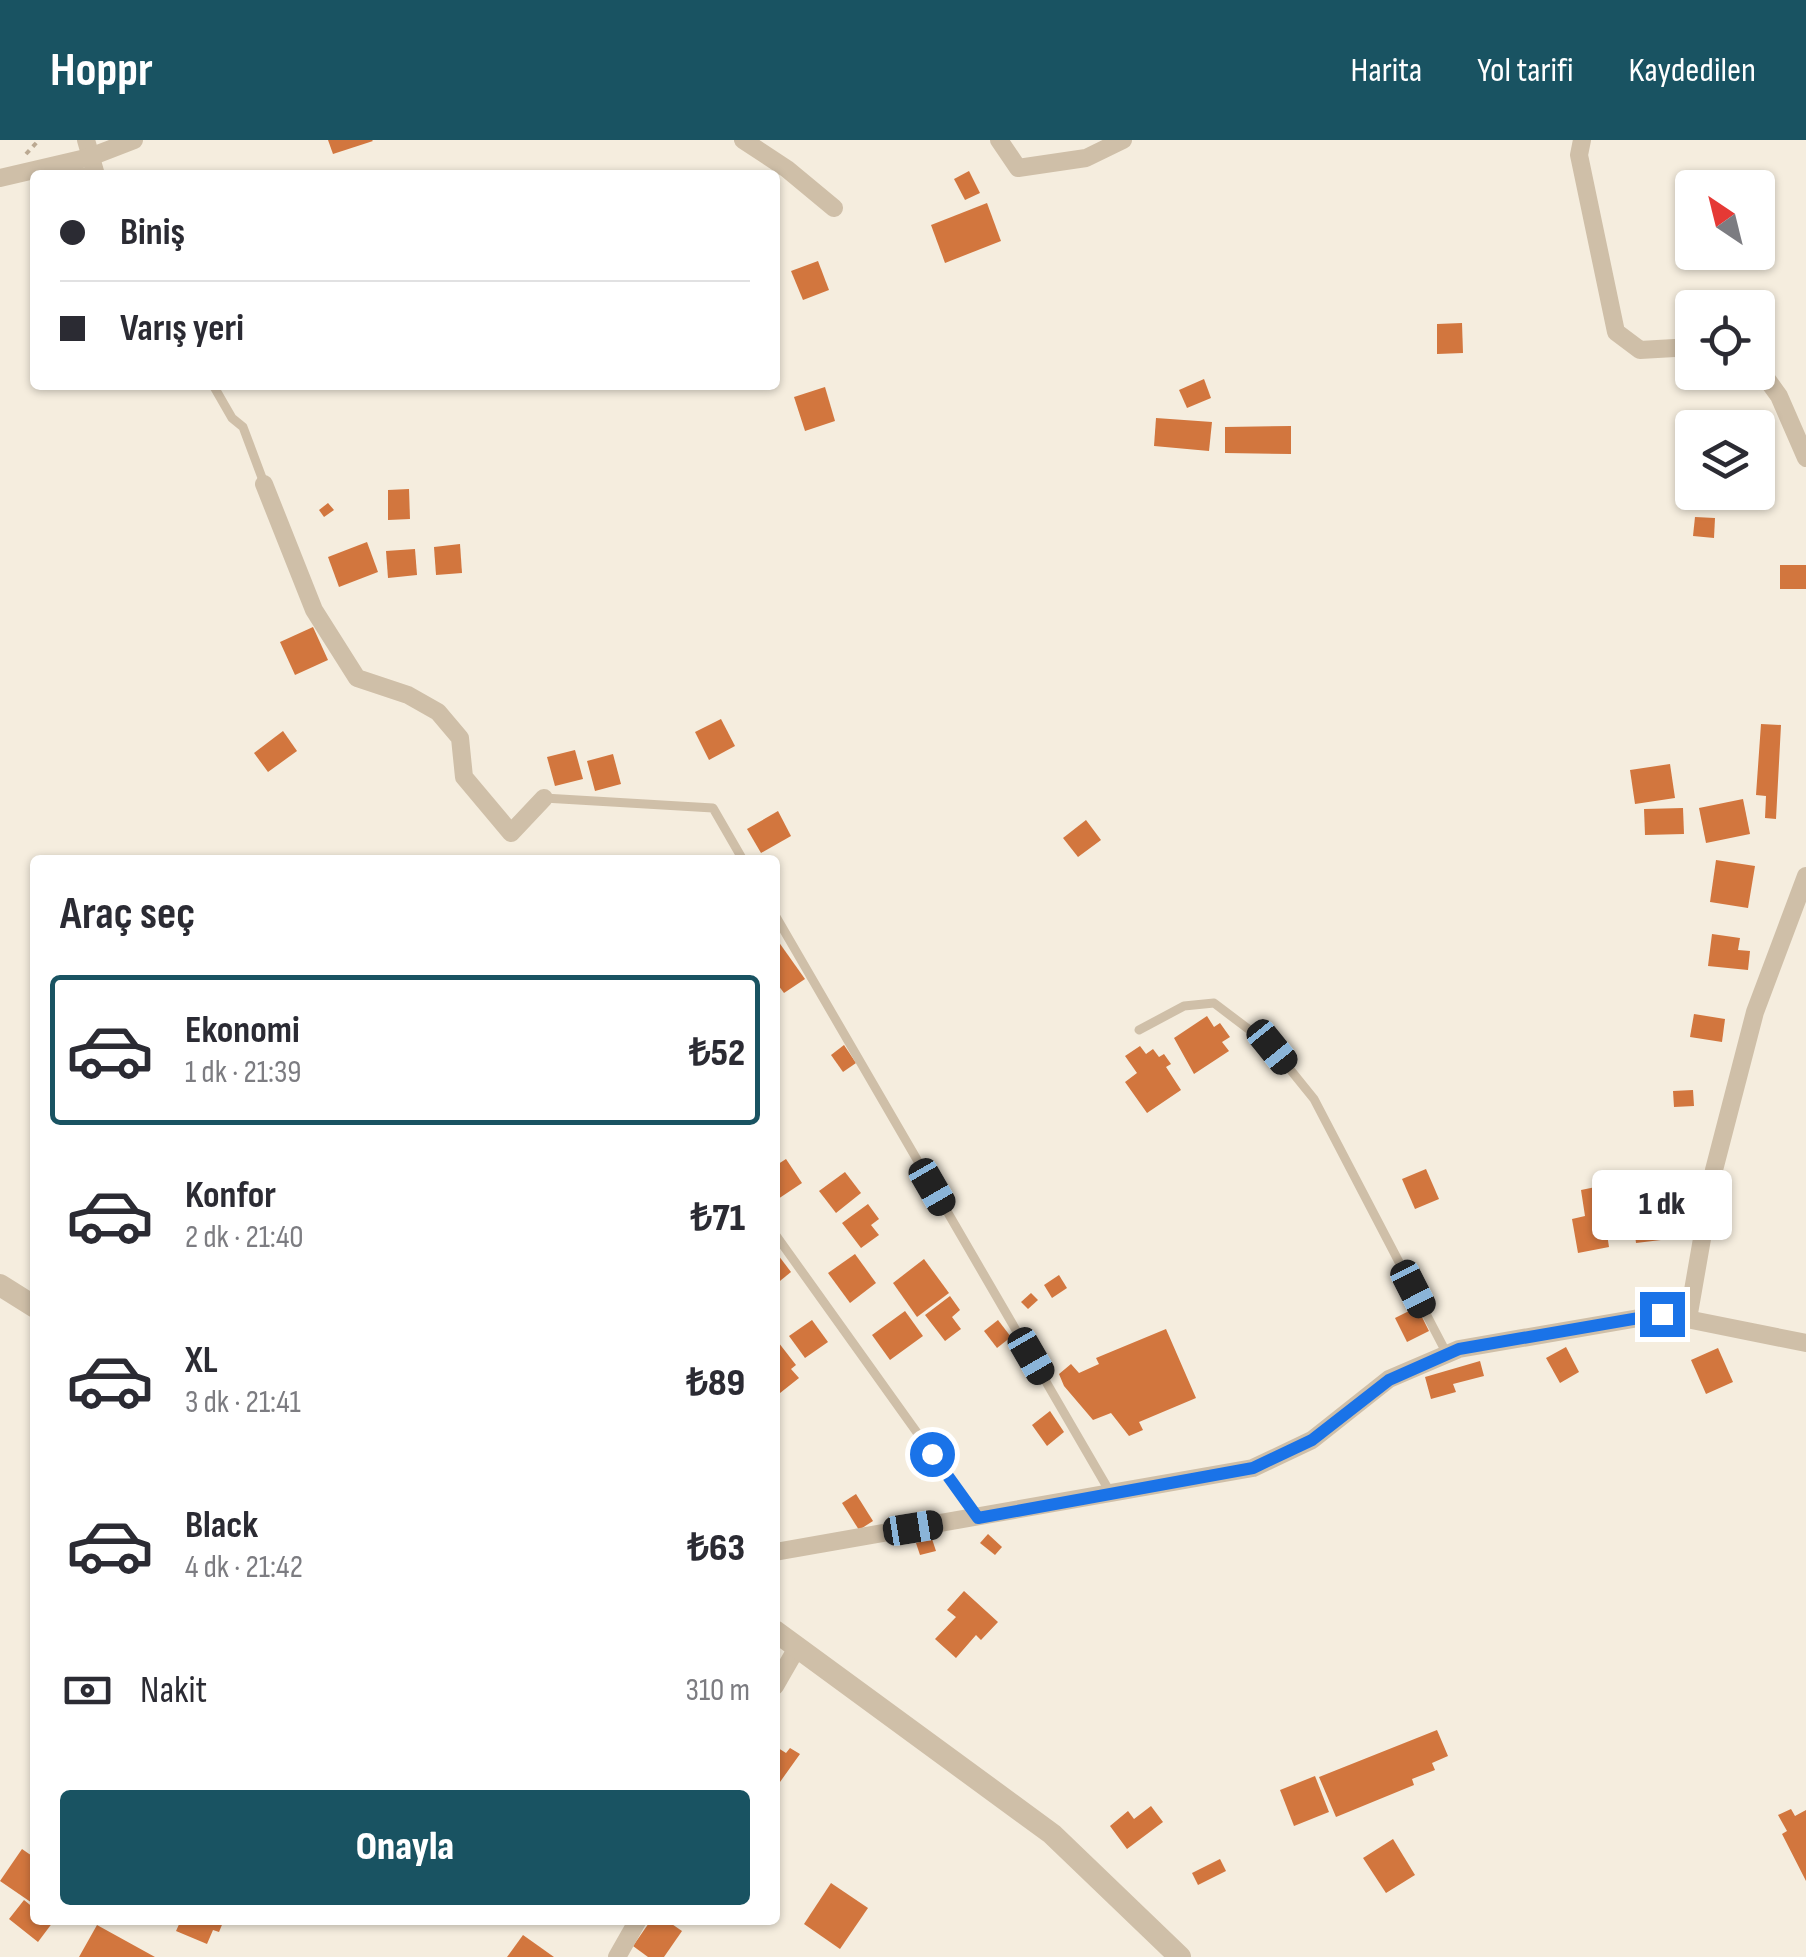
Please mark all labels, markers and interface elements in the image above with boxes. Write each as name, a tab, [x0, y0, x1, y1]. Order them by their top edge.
text: Hoppr	[50, 42, 153, 99]
text: Harita	[1350, 49, 1422, 92]
text: Yol tarifi	[1477, 49, 1574, 92]
text: Kaydedilen	[1629, 49, 1756, 92]
north arrow	[1675, 170, 1775, 270]
map controls	[1675, 170, 1775, 510]
text: Biniş	[120, 210, 185, 255]
button: locate	[1675, 290, 1775, 390]
text: Varış yeri	[120, 306, 244, 351]
button: layers	[1675, 410, 1775, 510]
text: Araç seç	[60, 887, 195, 942]
icon: car	[65, 1005, 155, 1095]
text: Ekonomi	[185, 1008, 300, 1053]
car	[1241, 1014, 1303, 1080]
text: ₺52	[689, 1031, 745, 1076]
text: 1 dk · 21:39	[185, 1053, 302, 1092]
car	[904, 1154, 960, 1220]
callout: 1 dk	[1592, 1169, 1732, 1239]
icon: car	[65, 1170, 155, 1260]
text: Konfor	[185, 1173, 276, 1218]
text: 1 dk	[1639, 1185, 1685, 1224]
text: ₺71	[690, 1196, 745, 1241]
text: 2 dk · 21:40	[185, 1218, 304, 1257]
car	[1386, 1255, 1440, 1323]
route end	[1640, 1292, 1685, 1337]
car	[1003, 1323, 1059, 1389]
icon: car	[65, 1335, 155, 1425]
text: XL	[185, 1338, 218, 1383]
text: ₺89	[686, 1361, 745, 1406]
text: 3 dk · 21:41	[185, 1383, 301, 1422]
route start	[910, 1432, 955, 1477]
icon: car	[65, 1500, 155, 1590]
text: Black	[185, 1503, 258, 1548]
car	[881, 1508, 945, 1548]
text: ₺63	[687, 1526, 745, 1571]
text: 4 dk · 21:42	[185, 1548, 303, 1587]
icon: cash	[60, 1663, 115, 1718]
text: Nakit	[140, 1668, 207, 1713]
text: 310 m	[685, 1671, 750, 1710]
button: Onayla	[60, 1790, 750, 1905]

